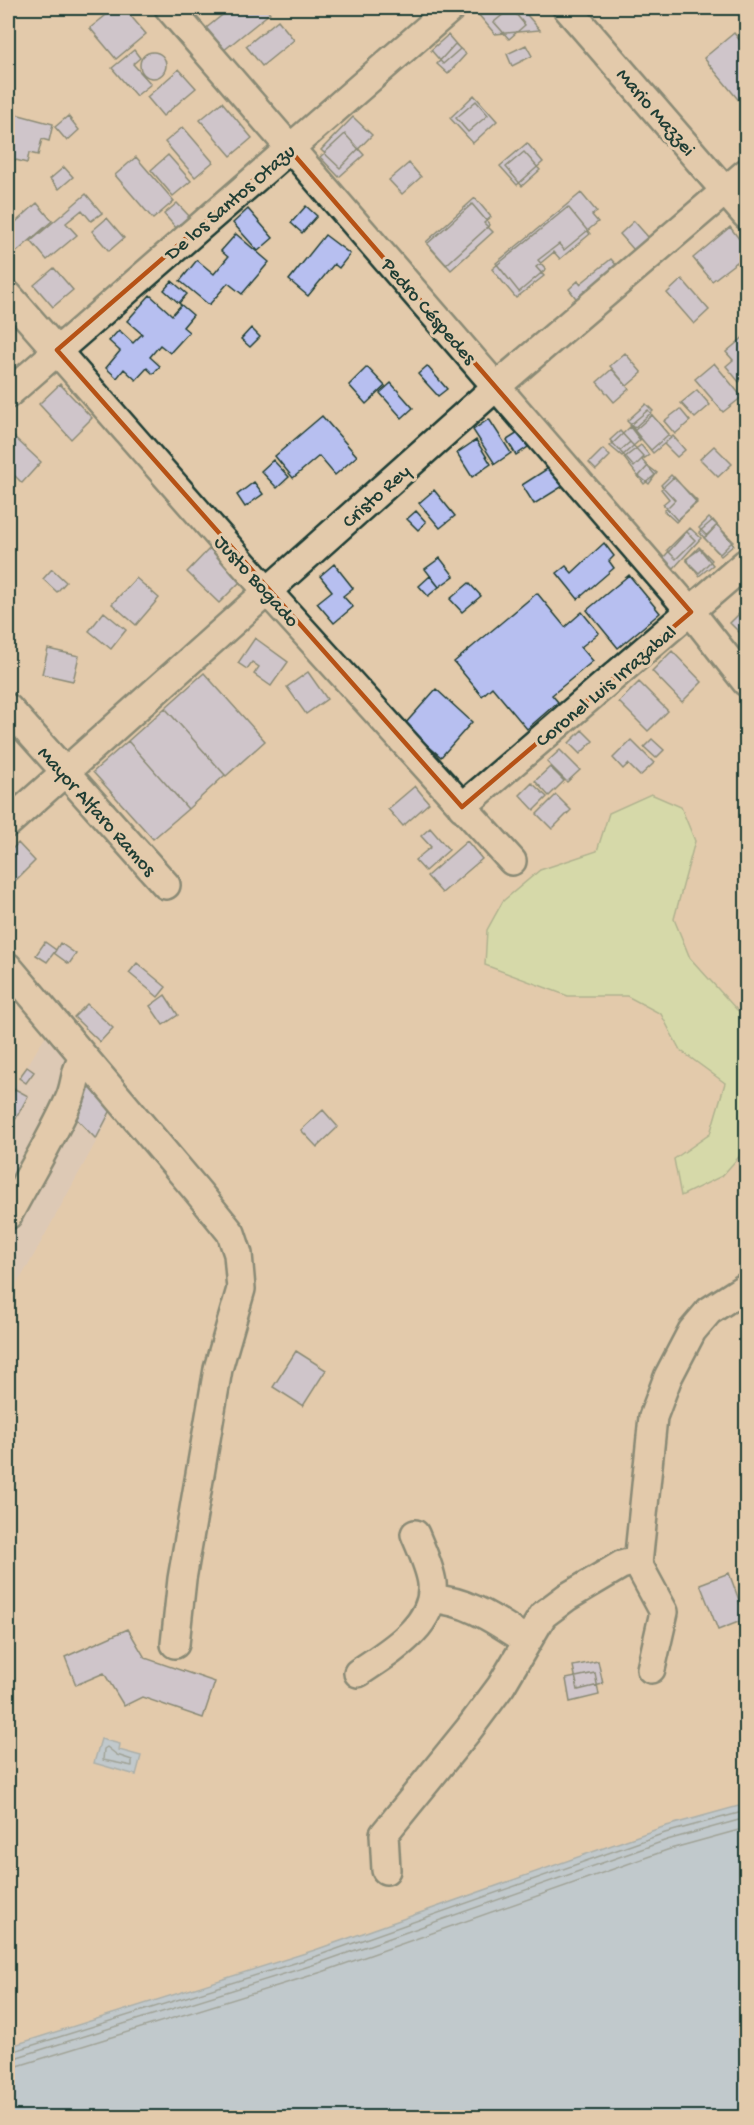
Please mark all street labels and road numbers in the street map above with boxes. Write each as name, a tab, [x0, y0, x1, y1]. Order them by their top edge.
street label: Mario Mazzei	[610, 65, 699, 162]
street label: De los Santos Otazu	[160, 140, 302, 268]
street label: Pedro Céspedes	[374, 254, 480, 371]
street label: Cristo Rey	[339, 461, 416, 534]
street label: Justo Bogado	[208, 532, 303, 633]
street label: Coronel Luis Irrazabal	[532, 622, 682, 753]
street label: Mayor Alfaro Ramos	[31, 743, 160, 882]

